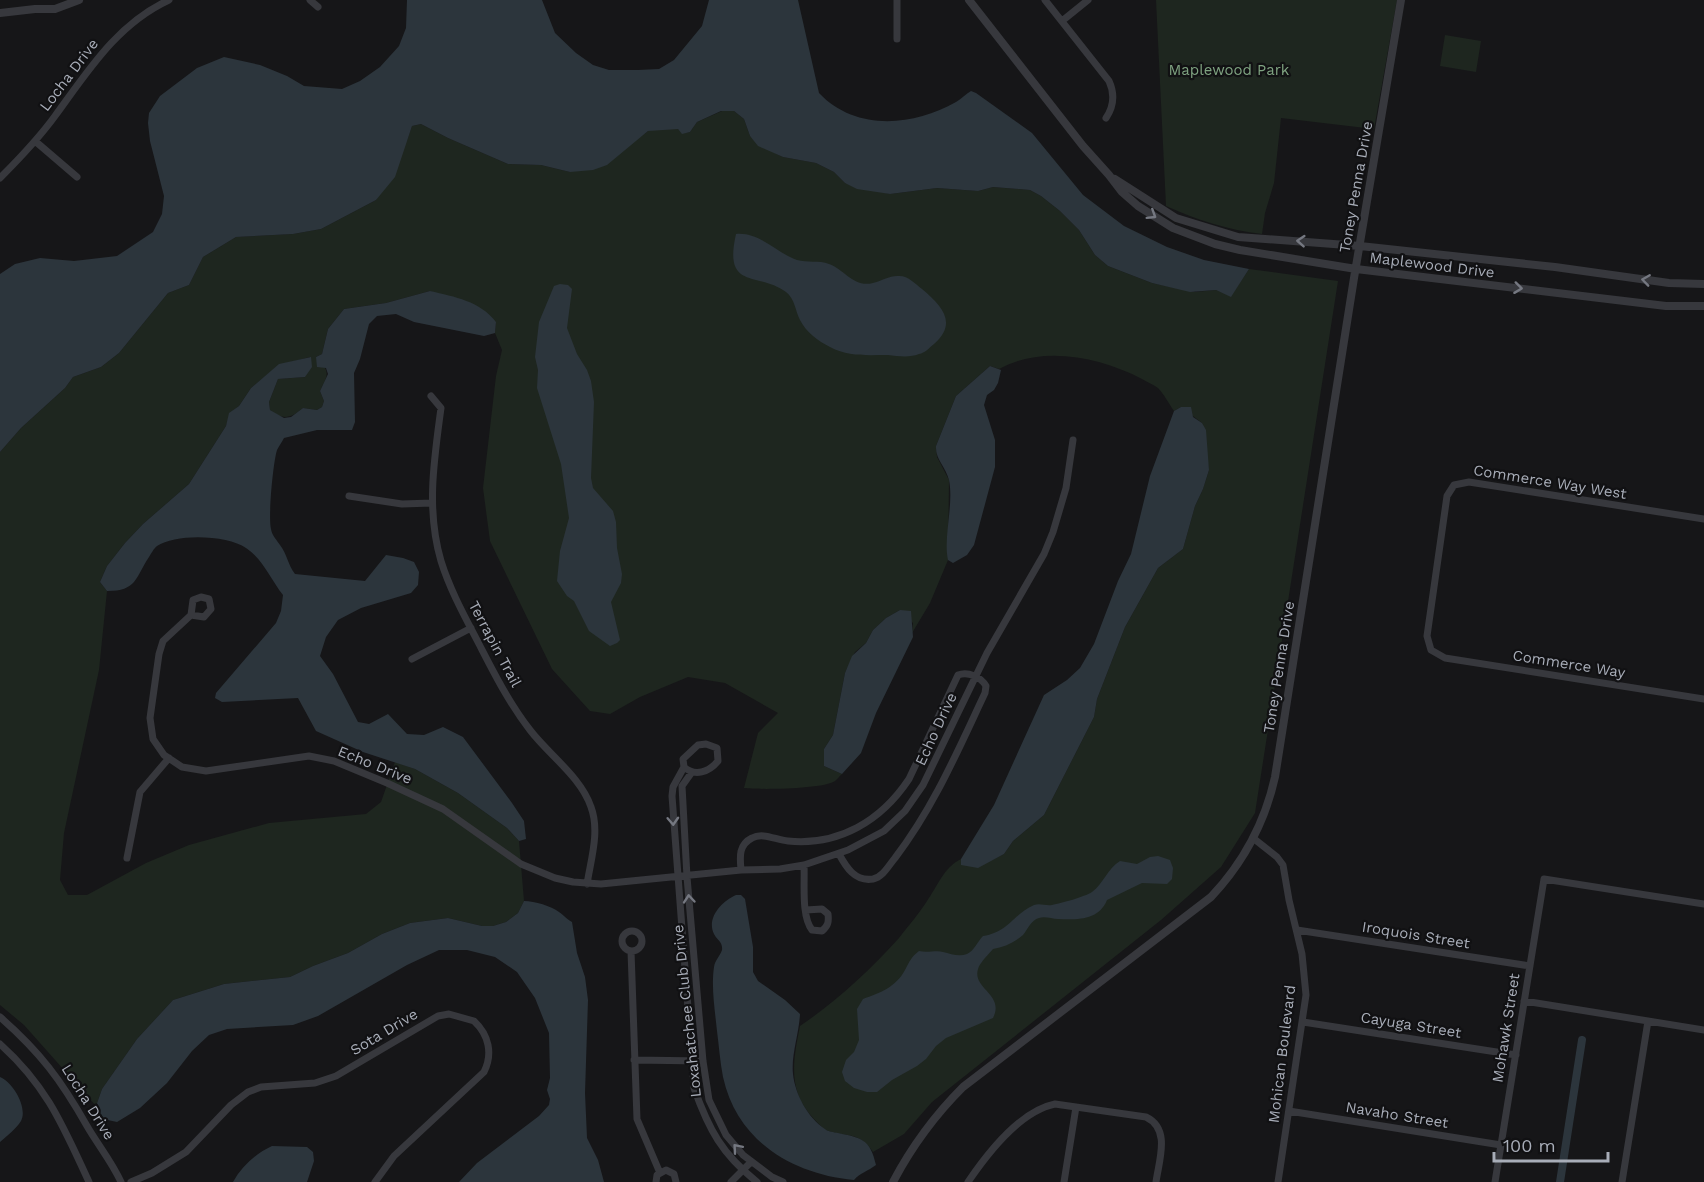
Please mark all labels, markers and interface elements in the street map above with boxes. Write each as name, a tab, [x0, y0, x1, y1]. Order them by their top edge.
street label: Locha Drive	[36, 35, 102, 115]
park label: Maplewood Park	[1169, 61, 1290, 79]
street label: Toney Penna Drive	[1336, 120, 1376, 254]
one-way arrow	[1145, 207, 1156, 218]
one-way arrow	[1297, 235, 1306, 248]
street label: Maplewood Drive	[1368, 248, 1496, 282]
one-way arrow	[1641, 275, 1650, 287]
one-way arrow	[1513, 282, 1523, 294]
street label: Commerce Way West	[1472, 461, 1629, 503]
street label: Terrapin Trail	[465, 598, 525, 691]
street label: Toney Penna Drive	[1260, 600, 1298, 734]
street label: Commerce Way	[1511, 646, 1627, 682]
street label: Echo Drive	[911, 690, 961, 768]
street label: Echo Drive	[335, 742, 415, 788]
one-way arrow	[667, 816, 680, 825]
one-way arrow	[683, 894, 696, 903]
street label: Iroquois Street	[1361, 918, 1472, 953]
street label: Loxahatchee Club Drive	[669, 924, 705, 1098]
street label: Mohawk Street	[1488, 971, 1524, 1084]
street label: Mohican Boulevard	[1265, 984, 1299, 1124]
street label: Sota Drive	[347, 1005, 421, 1059]
street label: Cayuga Street	[1359, 1008, 1463, 1042]
street label: Locha Drive	[58, 1061, 118, 1143]
street label: Navaho Street	[1344, 1098, 1450, 1132]
scale bar	[1494, 1125, 1608, 1163]
text: 100 m	[1503, 1135, 1556, 1156]
one-way arrow	[733, 1144, 744, 1155]

